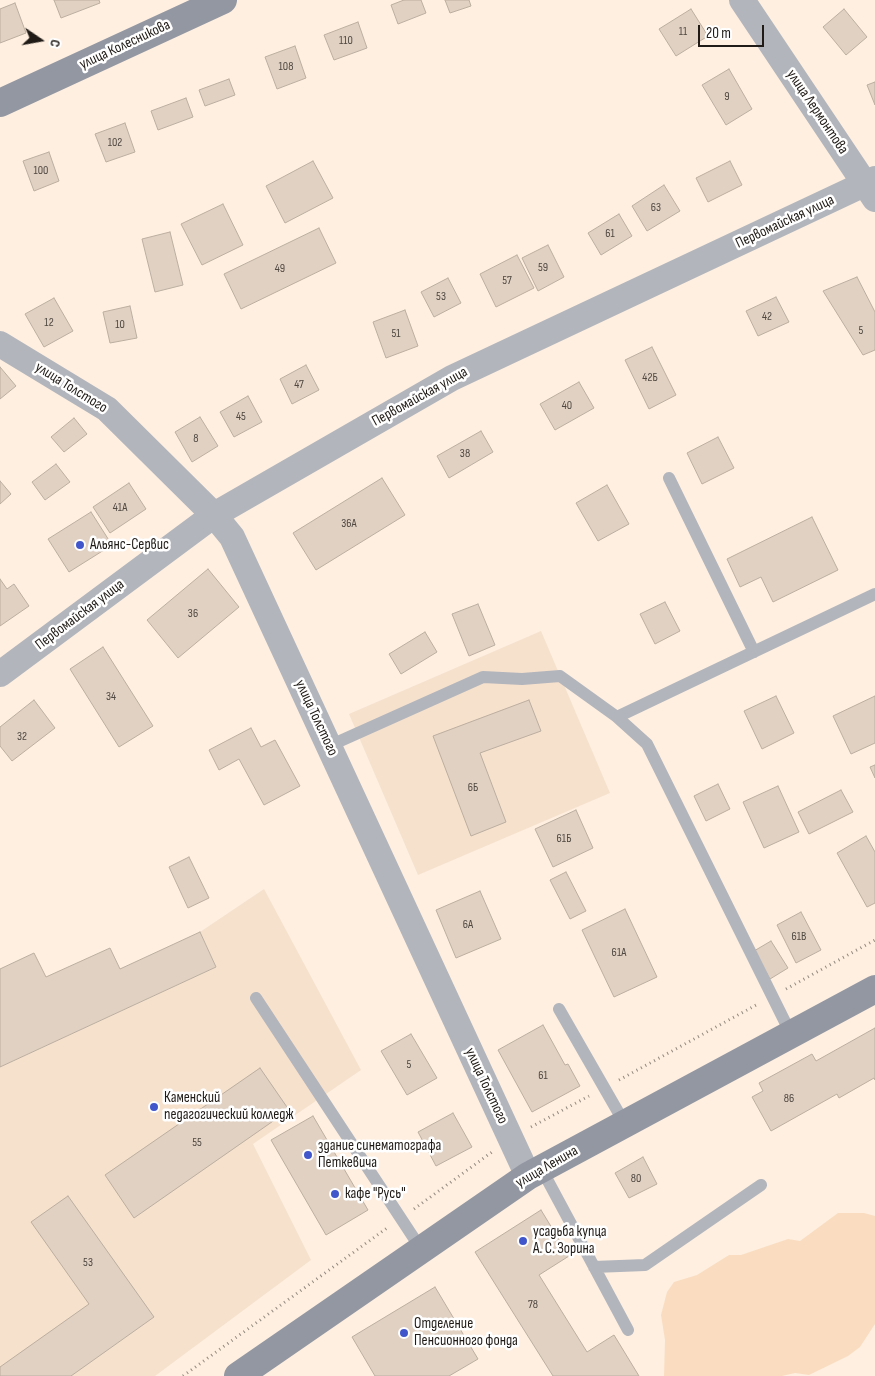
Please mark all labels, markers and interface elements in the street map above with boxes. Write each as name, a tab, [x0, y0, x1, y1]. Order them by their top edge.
north arrow	[15, 15, 65, 65]
scale bar	[700, 15, 766, 47]
street label: улица Колесникова	[77, 16, 173, 74]
text: 20 m	[706, 24, 731, 43]
house number: 11	[679, 25, 687, 39]
house number: 110	[339, 34, 353, 48]
text: С	[46, 38, 64, 49]
house number: 108	[279, 60, 293, 74]
street label: улица Лермонтова	[782, 66, 852, 158]
house number: 9	[724, 90, 730, 104]
house number: 102	[108, 136, 122, 150]
house number: 100	[34, 164, 48, 178]
street label: Первомайская улица	[733, 191, 837, 253]
house number: 63	[651, 201, 661, 215]
house number: 61	[605, 227, 615, 241]
house number: 59	[538, 261, 548, 275]
house number: 49	[275, 262, 285, 276]
house number: 57	[502, 274, 512, 288]
house number: 53	[436, 290, 446, 304]
house number: 42	[762, 310, 772, 324]
house number: 12	[44, 316, 54, 330]
house number: 10	[115, 318, 125, 332]
house number: 5	[859, 324, 863, 338]
house number: 51	[391, 327, 401, 341]
street label: улица Толстого	[32, 359, 110, 417]
street label: Первомайская улица	[369, 363, 471, 431]
house number: 42Б	[642, 371, 658, 385]
house number: 47	[294, 378, 304, 392]
house number: 40	[562, 399, 572, 413]
house number: 45	[236, 410, 246, 424]
house number: 8	[193, 432, 199, 446]
house number: 38	[460, 447, 470, 461]
house number: 41А	[113, 501, 127, 515]
house number: 36А	[341, 517, 357, 531]
place label: Альянс-Сервис	[90, 536, 169, 554]
marker: Альянс-Сервис	[74, 539, 86, 551]
street label: Первомайская улица	[32, 576, 128, 654]
house number: 36	[188, 607, 198, 621]
street label: улица Толстого	[291, 677, 341, 759]
house number: 34	[106, 690, 116, 704]
house number: 32	[17, 730, 27, 744]
house number: 6Б	[468, 781, 478, 795]
house number: 61Б	[557, 832, 571, 846]
house number: 6А	[463, 918, 473, 932]
house number: 61В	[792, 930, 806, 944]
house number: 61А	[612, 946, 626, 960]
street label: улица Толстого	[461, 1045, 511, 1127]
house number: 5	[407, 1058, 411, 1072]
house number: 61	[538, 1069, 548, 1083]
place label: Каменский педагогический колледж	[164, 1089, 294, 1124]
house number: 86	[784, 1092, 794, 1106]
marker: Каменский педагогический колледж	[148, 1101, 160, 1113]
house number: 55	[192, 1136, 202, 1150]
place label: здание синематографа Петкевича	[318, 1137, 441, 1172]
street label: улица Ленина	[513, 1142, 581, 1192]
marker: здание синематографа Петкевича	[302, 1149, 314, 1161]
house number: 80	[631, 1172, 641, 1186]
place label: кафе "Русь"	[345, 1185, 406, 1203]
marker: кафе "Русь"	[329, 1188, 341, 1200]
place label: усадьба купца А. С. Зорина	[533, 1223, 607, 1258]
marker: усадьба купца А. С. Зорина	[517, 1235, 529, 1247]
house number: 53	[83, 1256, 93, 1270]
house number: 78	[528, 1298, 538, 1312]
place label: Отделение Пенсионного фонда	[414, 1315, 518, 1350]
marker: Отделение Пенсионного фонда	[398, 1327, 410, 1339]

